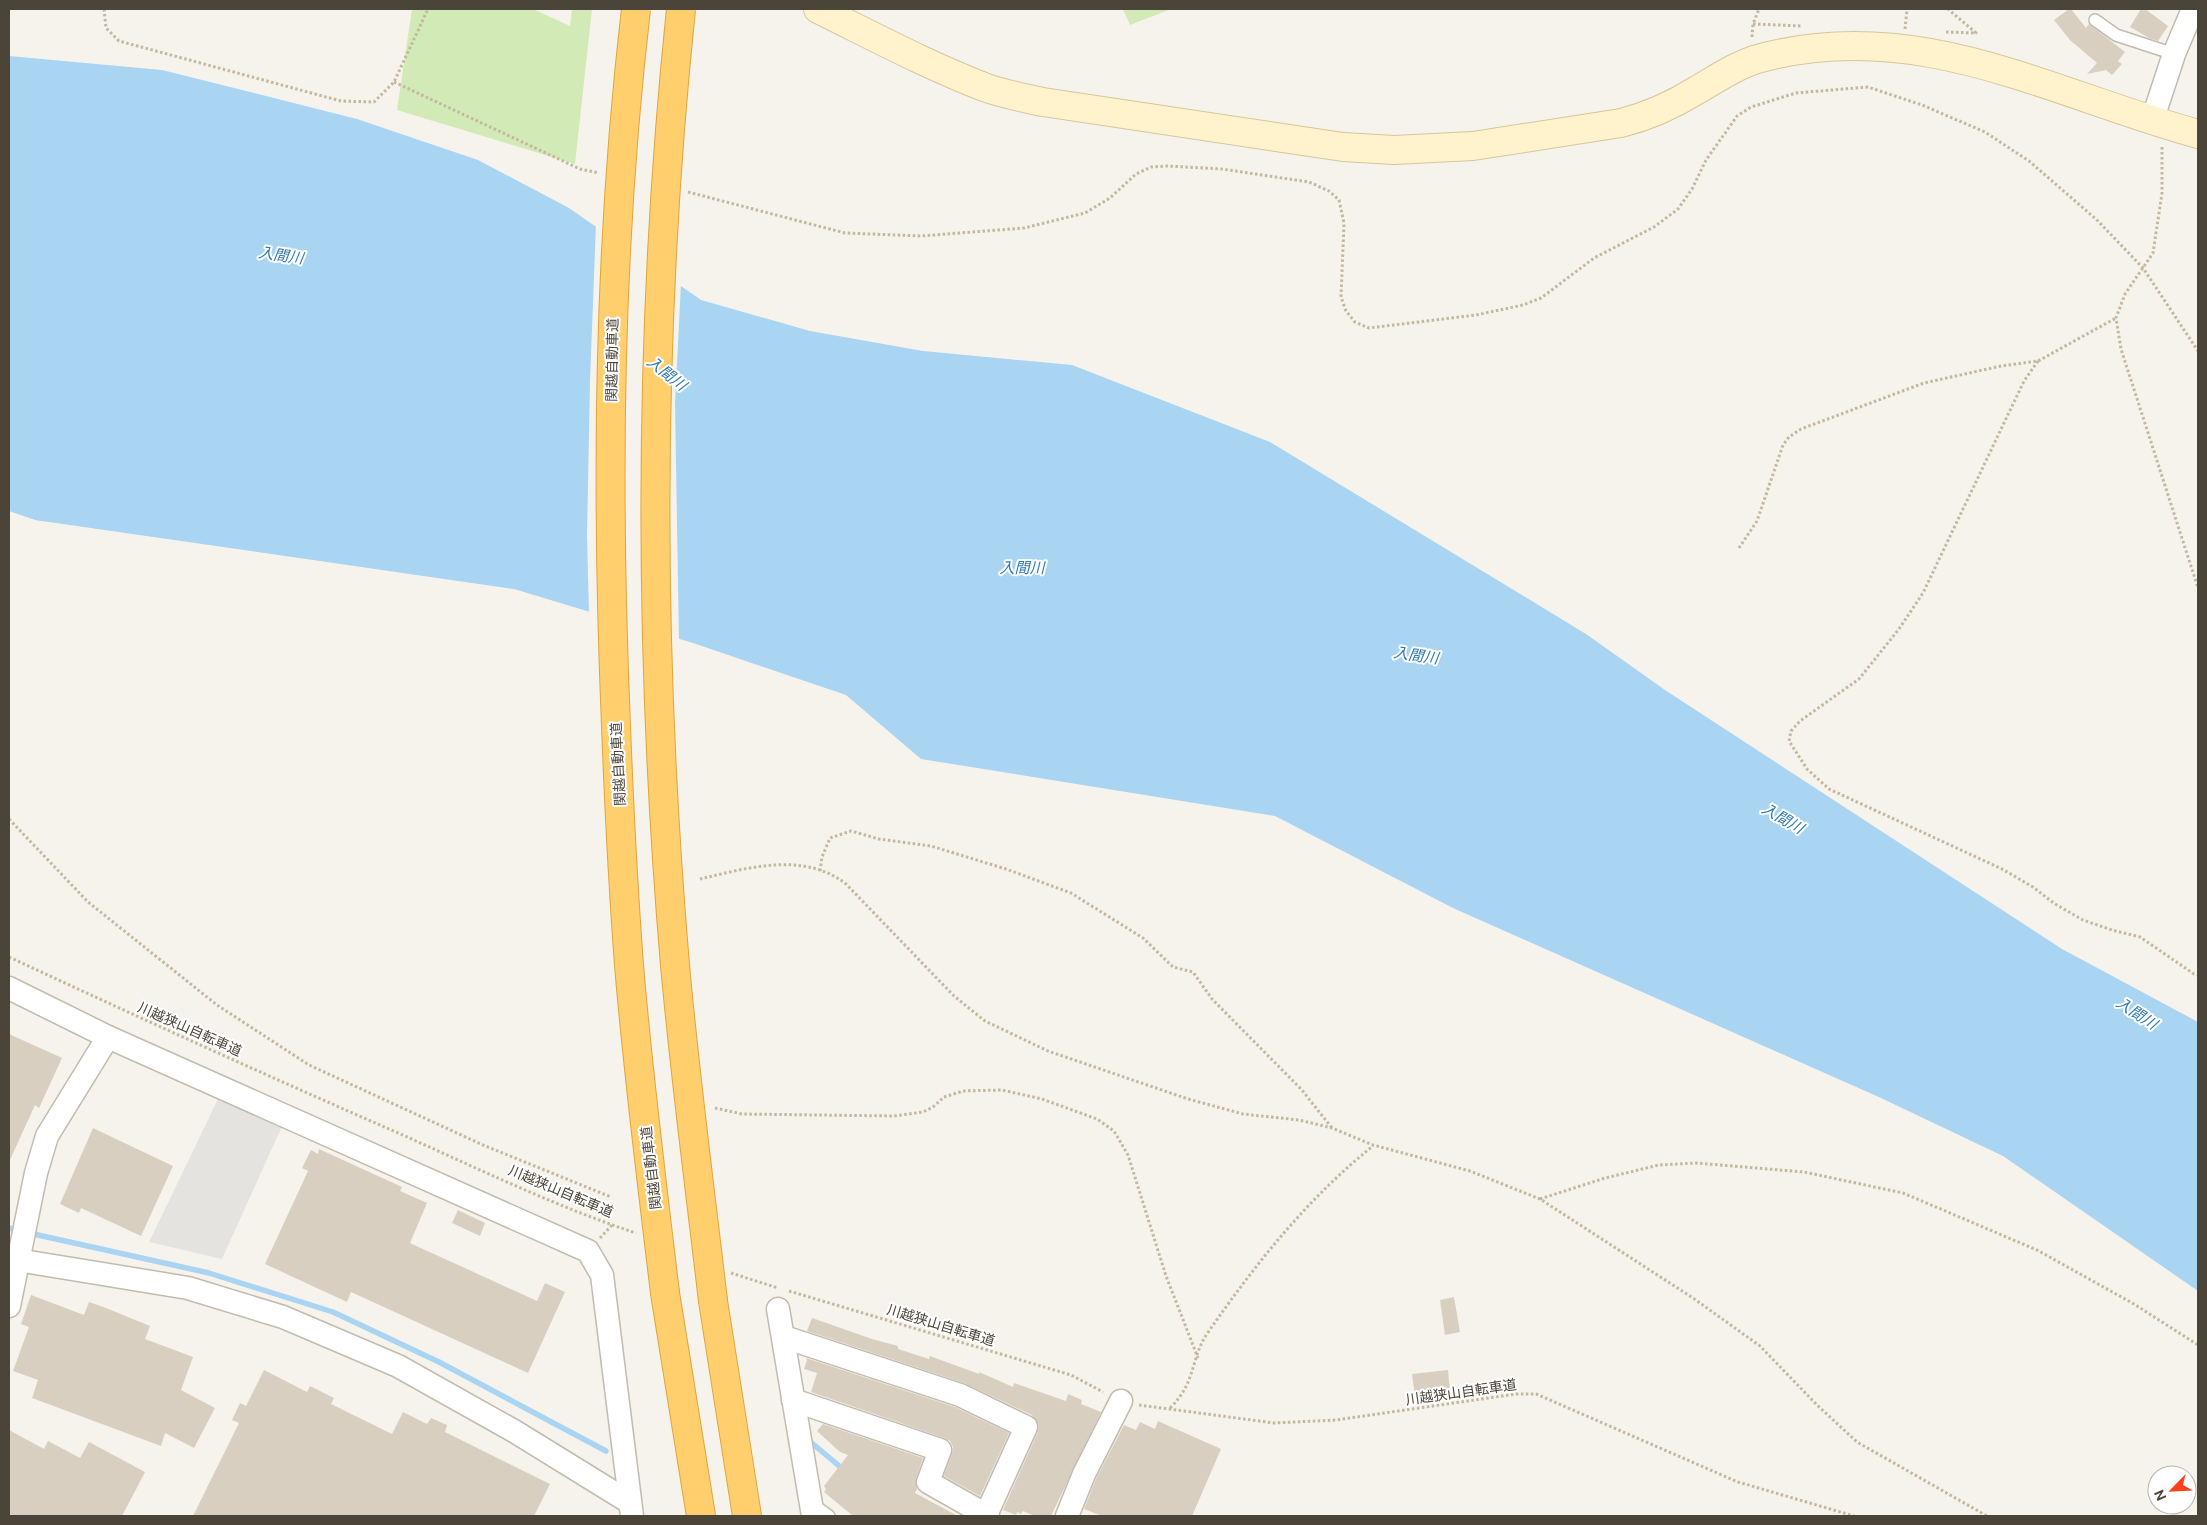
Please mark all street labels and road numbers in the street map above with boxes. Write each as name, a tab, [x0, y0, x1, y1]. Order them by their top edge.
street label: 関越自動車道	[603, 318, 621, 402]
street label: 関越自動車道	[608, 722, 628, 806]
street label: 川越狭山自転車道	[136, 999, 244, 1059]
street label: 関越自動車道	[638, 1125, 664, 1211]
street label: 川越狭山自転車道	[506, 1162, 616, 1220]
street label: 川越狭山自転車道	[885, 1301, 997, 1349]
street label: 川越狭山自転車道	[1404, 1376, 1518, 1408]

